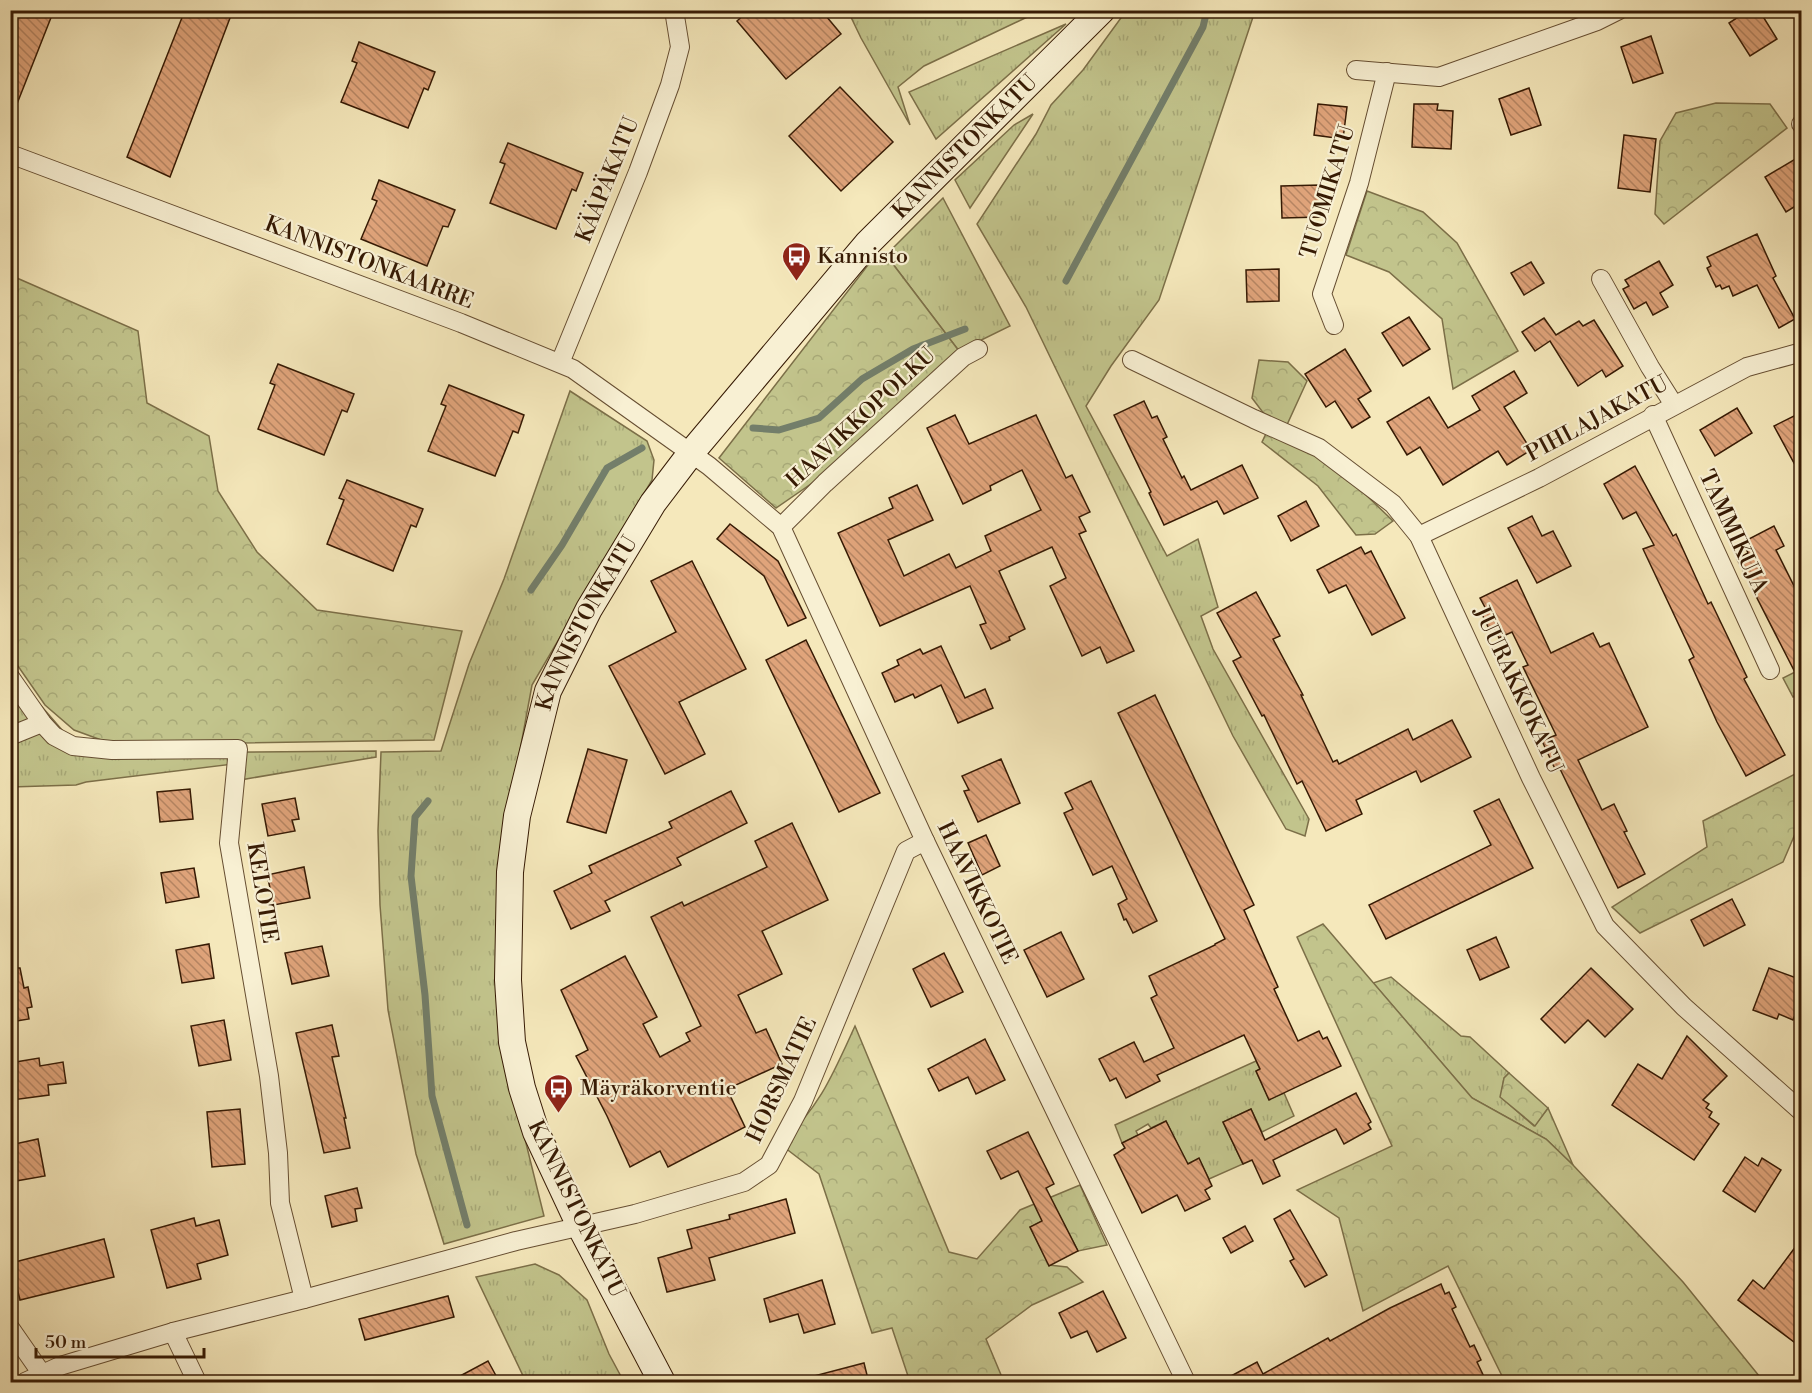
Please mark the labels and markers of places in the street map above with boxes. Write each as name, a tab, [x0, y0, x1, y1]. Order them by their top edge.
bus stop icon: Kannisto	[780, 240, 812, 282]
place label: Kannisto	[817, 243, 908, 270]
bus stop icon: Mäyräkorventie	[543, 1072, 575, 1114]
place label: Mäyräkorventie	[580, 1075, 737, 1102]

